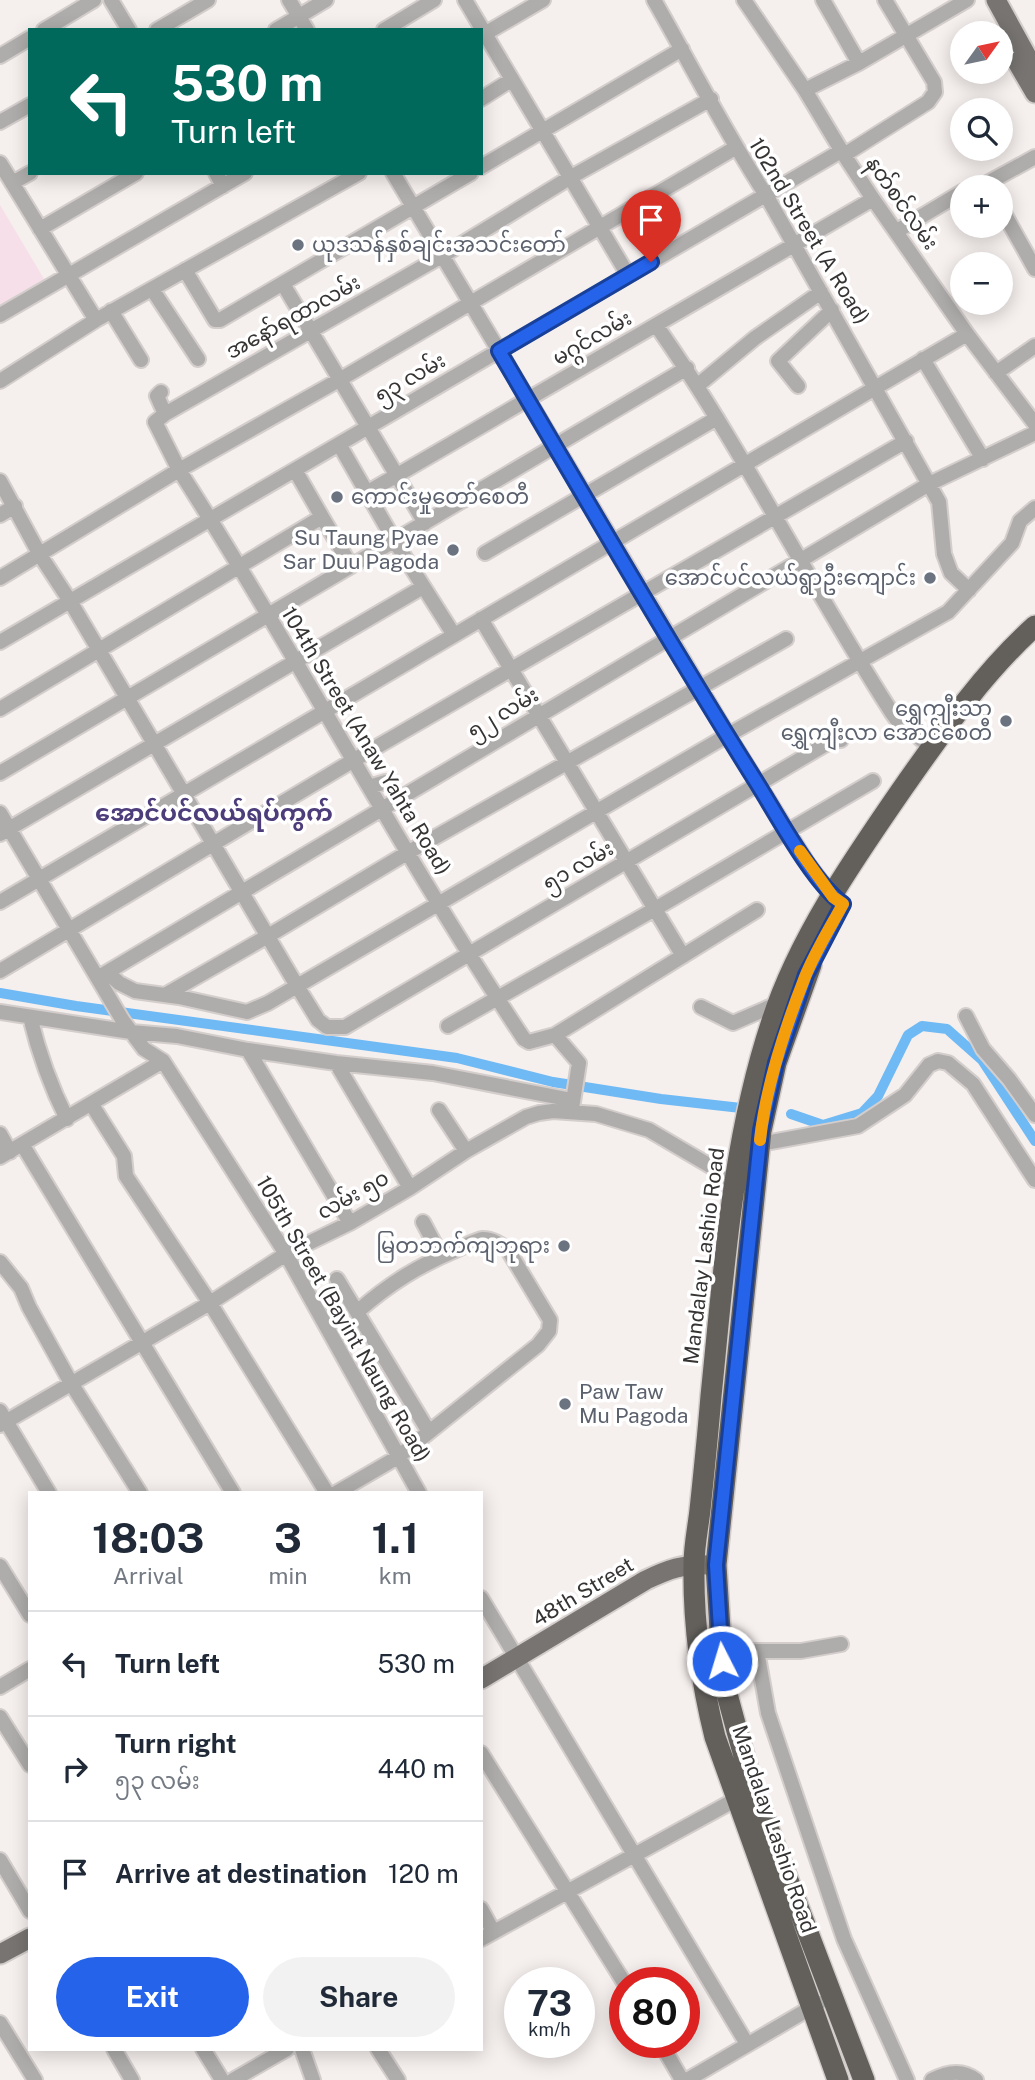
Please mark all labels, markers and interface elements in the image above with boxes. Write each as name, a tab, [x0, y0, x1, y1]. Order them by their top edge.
north arrow	[950, 21, 1013, 84]
map controls	[950, 21, 1013, 315]
text: 530 m	[171, 54, 323, 112]
icon: left	[56, 56, 147, 147]
button: search	[950, 98, 1013, 161]
text: Turn left	[171, 113, 296, 150]
street label: 102nd Street (A Road)	[744, 133, 875, 328]
street label: နတ်စင်လမ်း	[857, 149, 946, 257]
button: +	[950, 175, 1013, 238]
pin	[621, 190, 681, 262]
icon: arrive	[632, 201, 670, 239]
place label: ယုဒသန်နှစ်ချင်းအသင်းတော်	[312, 229, 566, 263]
marker: ယုဒသန်နှစ်ချင်းအသင်းတော်	[290, 237, 306, 253]
button: −	[950, 252, 1013, 315]
street label: အနော်ရထာလမ်း	[220, 267, 367, 368]
street label: မဂ္ဂင်လမ်း	[546, 302, 639, 376]
street label: ၅၃ လမ်း	[368, 345, 452, 412]
place label: ကောင်းမှုတော်စေတီ	[351, 481, 529, 514]
marker: ကောင်းမှုတော်စေတီ	[329, 489, 345, 505]
place label: Su Taung Pyae Sar Duu Pagoda	[283, 525, 439, 574]
marker: Su Taung Pyae Sar Duu Pagoda	[445, 542, 461, 558]
place label: အောင်ပင်လယ်ရွာဦးကျောင်း	[665, 562, 916, 596]
marker: အောင်ပင်လယ်ရွာဦးကျောင်း	[922, 570, 938, 586]
street label: 104th Street (Anaw Yahta Road)	[276, 602, 456, 879]
street label: ၅၂ လမ်း	[461, 679, 545, 748]
place label: ရွှေကျီးသာ ရွှေကျီးလာ အောင်စေတီ	[781, 693, 992, 751]
marker: ရွှေကျီးသာ ရွှေကျီးလာ အောင်စေတီ	[998, 713, 1014, 729]
district label: အောင်ပင်လယ်ရပ်ကွက်	[95, 797, 333, 832]
street label: ၅၁ လမ်း	[536, 833, 620, 900]
street label: Mandalay Lashio Road	[678, 1146, 729, 1366]
street label: လမ်း ၅၀	[311, 1162, 395, 1229]
street label: 105th Street (Bayint Naung Road)	[251, 1171, 436, 1466]
place label: မြတဘက်ကျဘုရား	[376, 1230, 550, 1264]
marker: မြတဘက်ကျဘုရား	[556, 1238, 572, 1254]
place label: Paw Taw Mu Pagoda	[579, 1379, 688, 1428]
marker: Paw Taw Mu Pagoda	[557, 1396, 573, 1412]
text: 18:03	[92, 1513, 204, 1562]
text: 3	[274, 1513, 302, 1562]
text: 1.1	[372, 1513, 419, 1562]
street label: 48th Street	[528, 1552, 638, 1632]
text: Arrival	[113, 1562, 184, 1589]
text: min	[269, 1562, 308, 1589]
text: km	[379, 1562, 412, 1589]
position arrow	[685, 1624, 759, 1698]
icon: left	[56, 1645, 94, 1683]
text: Turn left	[115, 1648, 220, 1679]
text: 530 m	[377, 1648, 455, 1679]
street label: Mandalay Lashio Road	[727, 1722, 822, 1936]
text: Turn right	[115, 1728, 237, 1759]
icon: right	[56, 1750, 94, 1788]
text: 440 m	[378, 1753, 455, 1784]
text: ၅၃ လမ်း	[115, 1767, 200, 1794]
icon: arrive	[56, 1855, 94, 1893]
text: Arrive at destination	[115, 1858, 367, 1889]
text: 120 m	[388, 1858, 459, 1889]
button: Exit	[56, 1957, 249, 2037]
button: Share	[263, 1957, 455, 2037]
speed limit sign: 80	[609, 1967, 700, 2058]
text: 73	[527, 1983, 572, 2024]
text: km/h	[528, 2019, 571, 2040]

